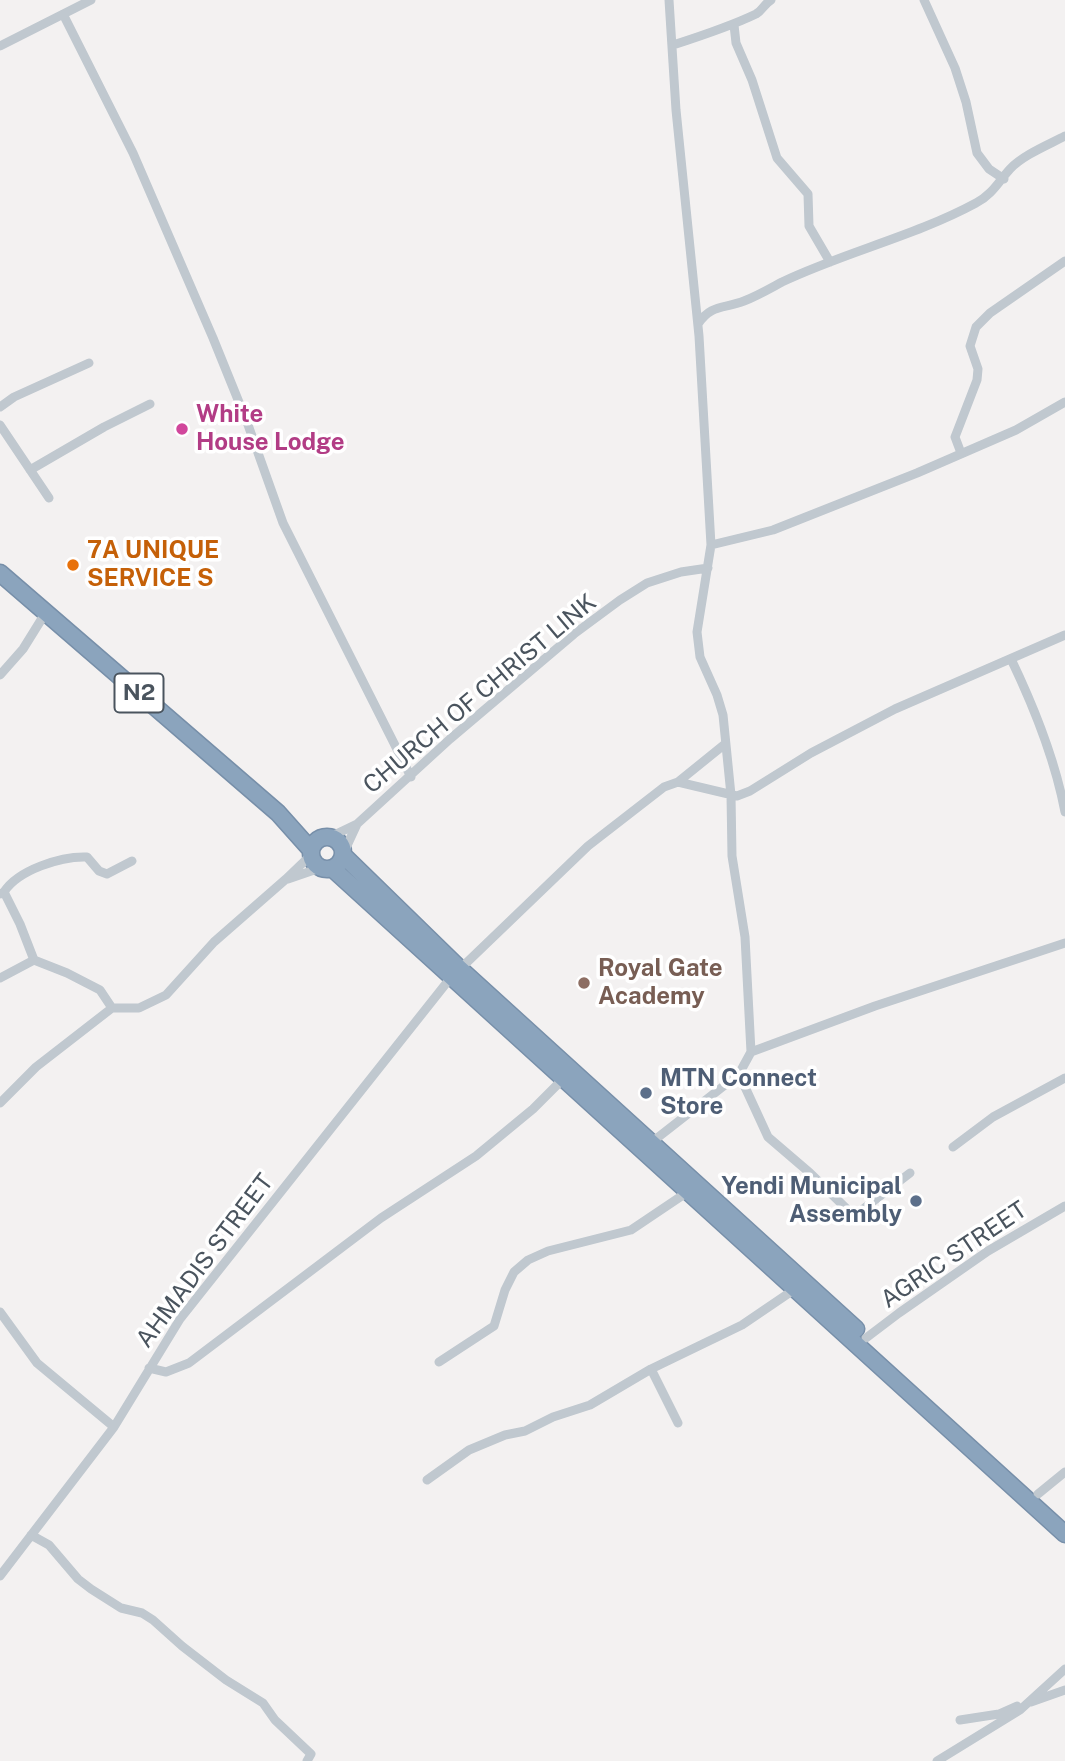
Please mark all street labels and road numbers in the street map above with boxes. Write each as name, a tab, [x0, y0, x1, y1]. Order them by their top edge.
street label: CHURCH OF CHRIST LINK	[358, 588, 602, 800]
road number: N2	[114, 674, 164, 712]
street label: AHMADIS STREET	[130, 1169, 280, 1353]
street label: AGRIC STREET	[876, 1196, 1032, 1314]

